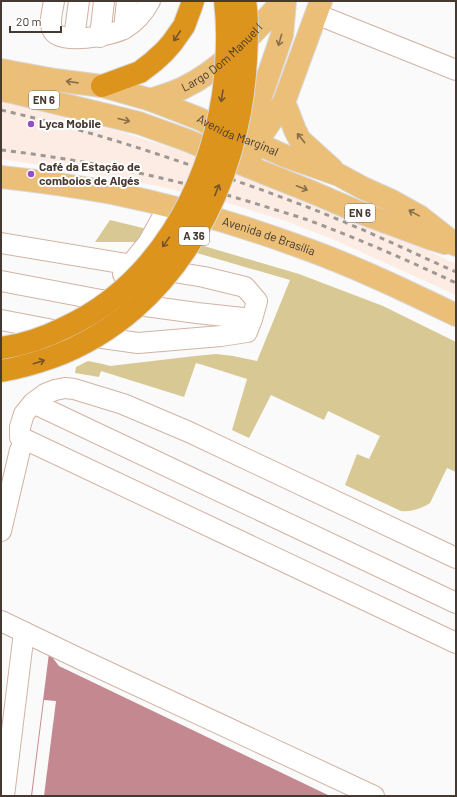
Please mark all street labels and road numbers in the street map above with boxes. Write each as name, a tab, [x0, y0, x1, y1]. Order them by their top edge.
street label: Largo Dom Manuel I	[179, 20, 265, 94]
road number: EN 6	[29, 91, 59, 109]
street label: Avenida Marginal	[195, 111, 281, 158]
road number: EN 6	[345, 204, 375, 222]
street label: Avenida de Brasília	[221, 213, 318, 258]
road number: A 36	[179, 227, 209, 245]

